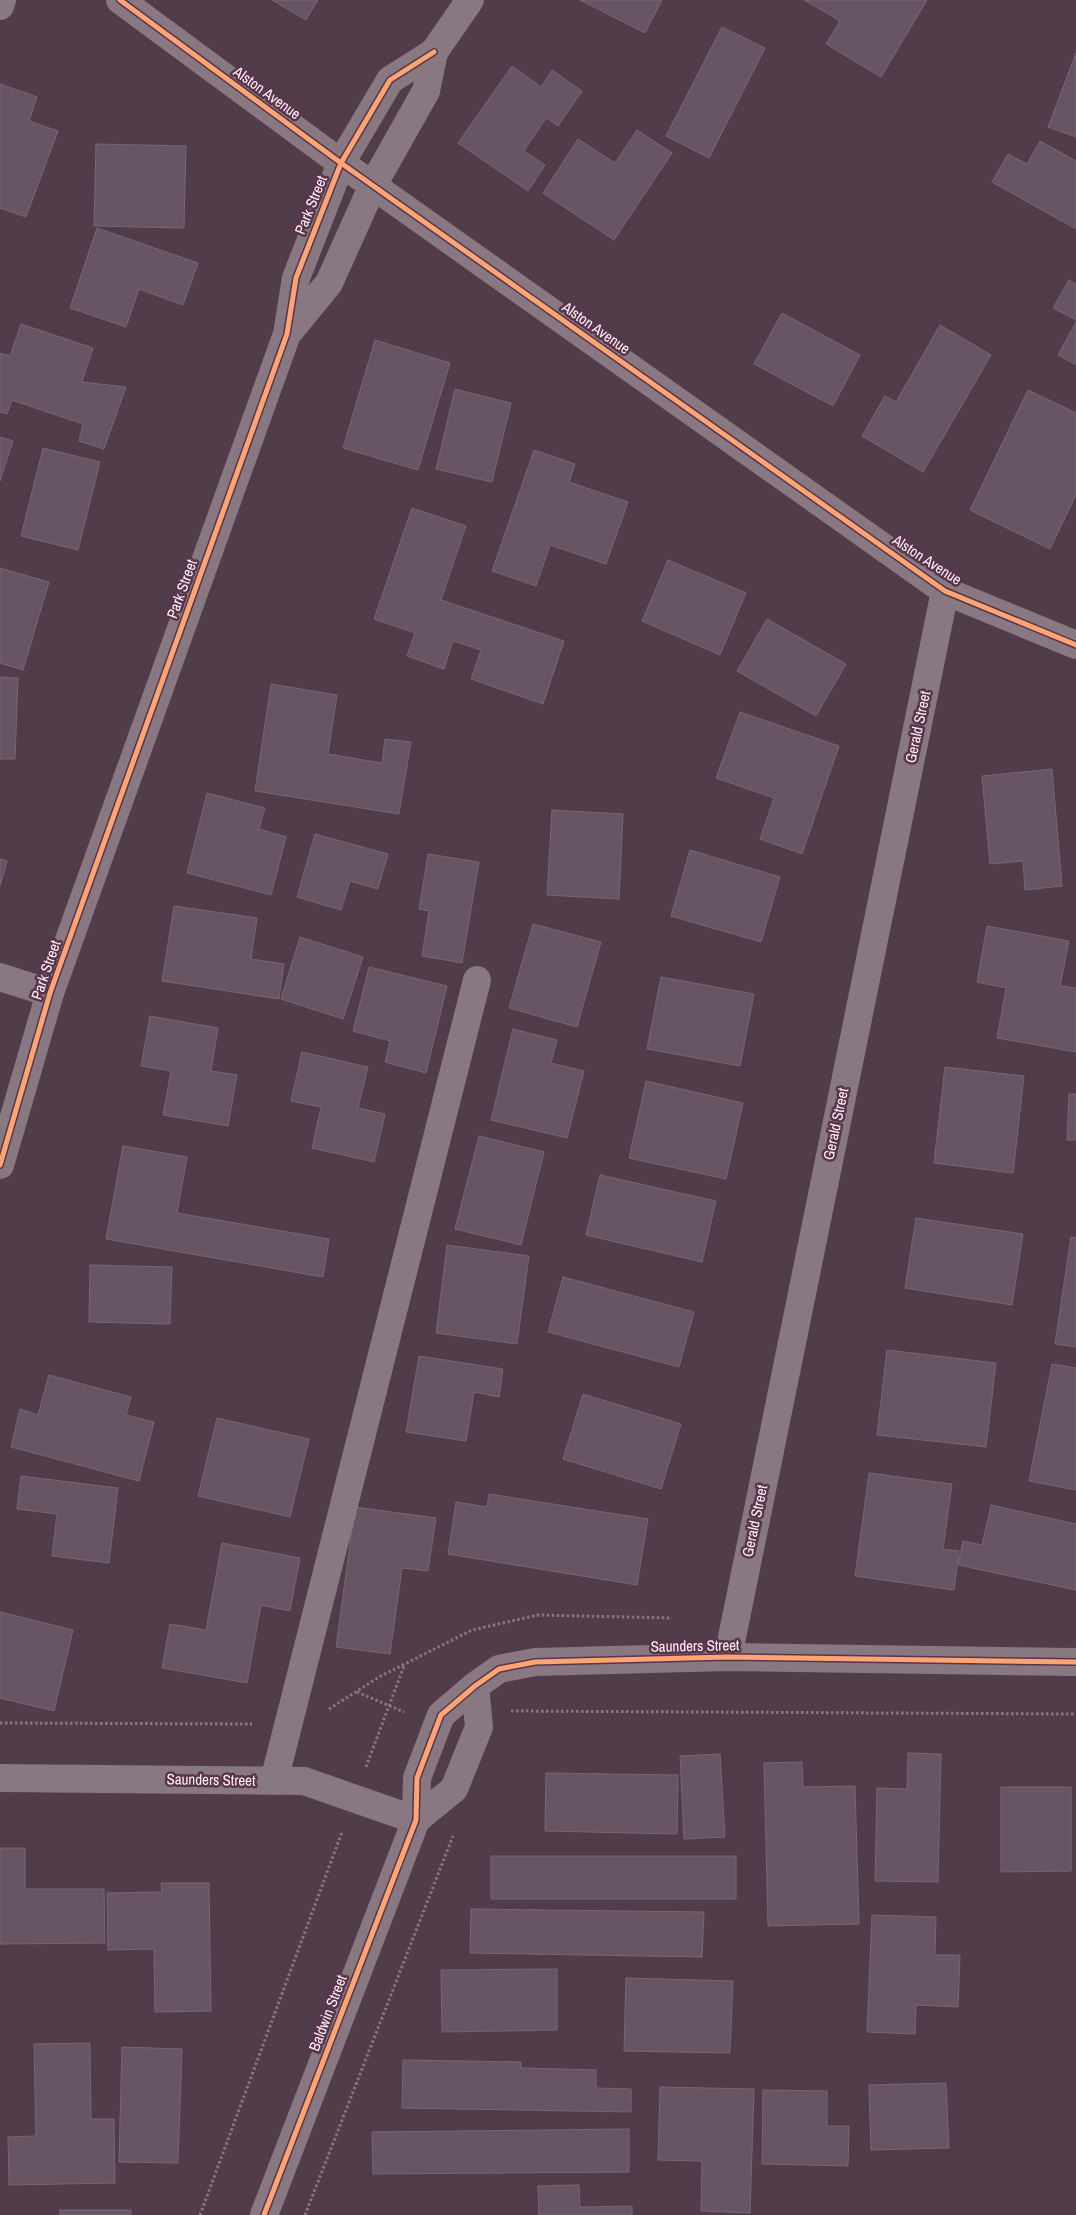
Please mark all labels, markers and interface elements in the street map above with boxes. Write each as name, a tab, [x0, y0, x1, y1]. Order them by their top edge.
street label: Alston Avenue	[229, 60, 305, 124]
street label: Park Street	[289, 172, 332, 237]
street label: Alston Avenue	[557, 296, 635, 359]
street label: Alston Avenue	[888, 529, 966, 590]
street label: Park Street	[161, 556, 202, 621]
street label: Gerald Street	[900, 688, 936, 765]
street label: Park Street	[26, 937, 66, 1002]
street label: Gerald Street	[818, 1085, 854, 1162]
street label: Gerald Street	[737, 1482, 773, 1559]
street label: Saunders Street	[650, 1634, 740, 1657]
street label: Saunders Street	[166, 1768, 256, 1791]
street label: Baldwin Street	[303, 1971, 352, 2054]

